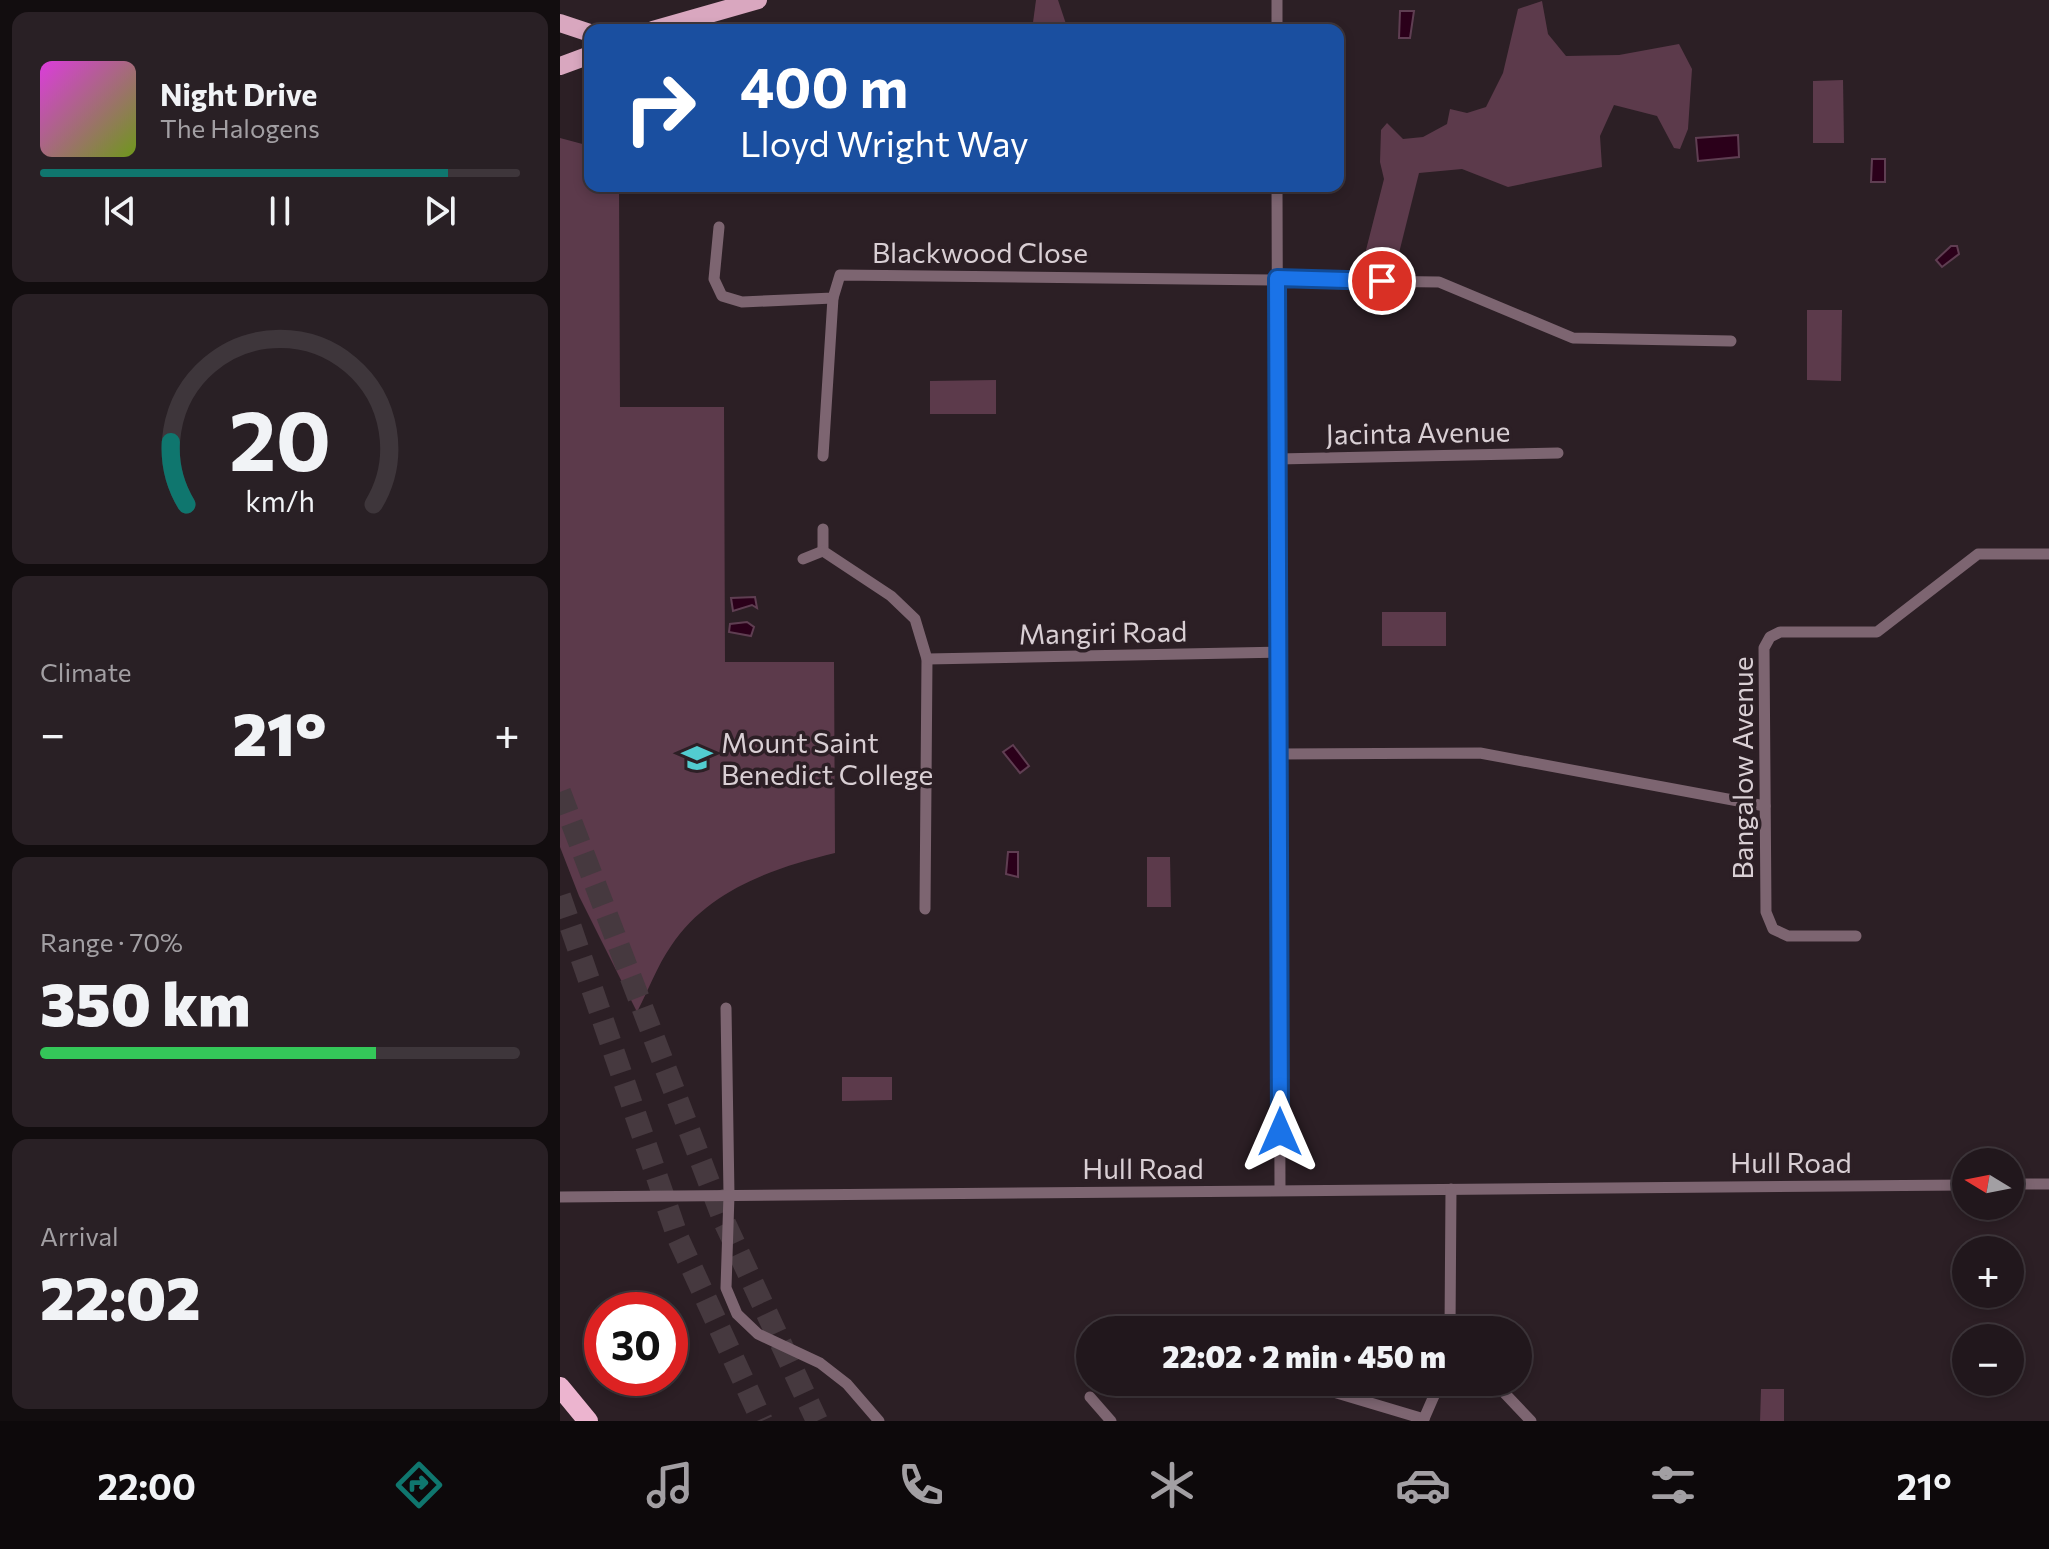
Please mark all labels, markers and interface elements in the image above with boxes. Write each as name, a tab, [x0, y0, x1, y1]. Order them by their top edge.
text: 400 m	[740, 51, 908, 120]
icon: right	[608, 56, 712, 160]
text: Night Drive	[160, 75, 317, 112]
text: The Halogens	[160, 112, 320, 143]
text: Lloyd Wright Way	[740, 120, 1029, 164]
icon: previous	[98, 189, 142, 233]
icon: pause	[258, 189, 302, 233]
icon: next	[418, 189, 462, 233]
street label: Blackwood Close	[872, 235, 1088, 269]
pin	[1348, 247, 1416, 315]
icon: arrive	[1360, 259, 1404, 303]
text: 20	[229, 385, 331, 487]
street label: Jacinta Avenue	[1325, 413, 1511, 451]
text: km/h	[245, 483, 315, 518]
street label: Mangiri Road	[1018, 614, 1188, 650]
text: Climate	[40, 656, 132, 687]
street label: Bangalow Avenue	[1725, 657, 1759, 879]
text: 21°	[232, 695, 327, 768]
text: −	[40, 705, 65, 759]
text: +	[494, 705, 520, 759]
place label: Mount Saint Benedict College	[721, 725, 933, 791]
school or university icon: Mount Saint Benedict College	[680, 741, 714, 775]
text: Range · 70%	[40, 926, 183, 957]
text: 350 km	[40, 965, 250, 1038]
position arrow	[1238, 1090, 1322, 1174]
street label: Hull Road	[1730, 1145, 1852, 1179]
north arrow	[1952, 1148, 2024, 1220]
map controls	[1952, 1148, 2024, 1396]
street label: Hull Road	[1082, 1151, 1204, 1185]
text: Arrival	[40, 1220, 119, 1251]
button: +	[1952, 1236, 2024, 1308]
text: 22:02	[40, 1259, 201, 1332]
speed limit sign: 30	[584, 1292, 688, 1396]
button: −	[1952, 1324, 2024, 1396]
text: 22:02 · 2 min · 450 m	[1162, 1337, 1446, 1374]
icon: directions	[391, 1457, 447, 1513]
icon: music	[642, 1457, 698, 1513]
icon: phone	[893, 1457, 949, 1513]
icon: climate	[1144, 1457, 1200, 1513]
icon: car	[1395, 1457, 1451, 1513]
icon: filters	[1645, 1457, 1701, 1513]
text: 22:00	[97, 1463, 196, 1507]
text: 21°	[1896, 1463, 1952, 1507]

